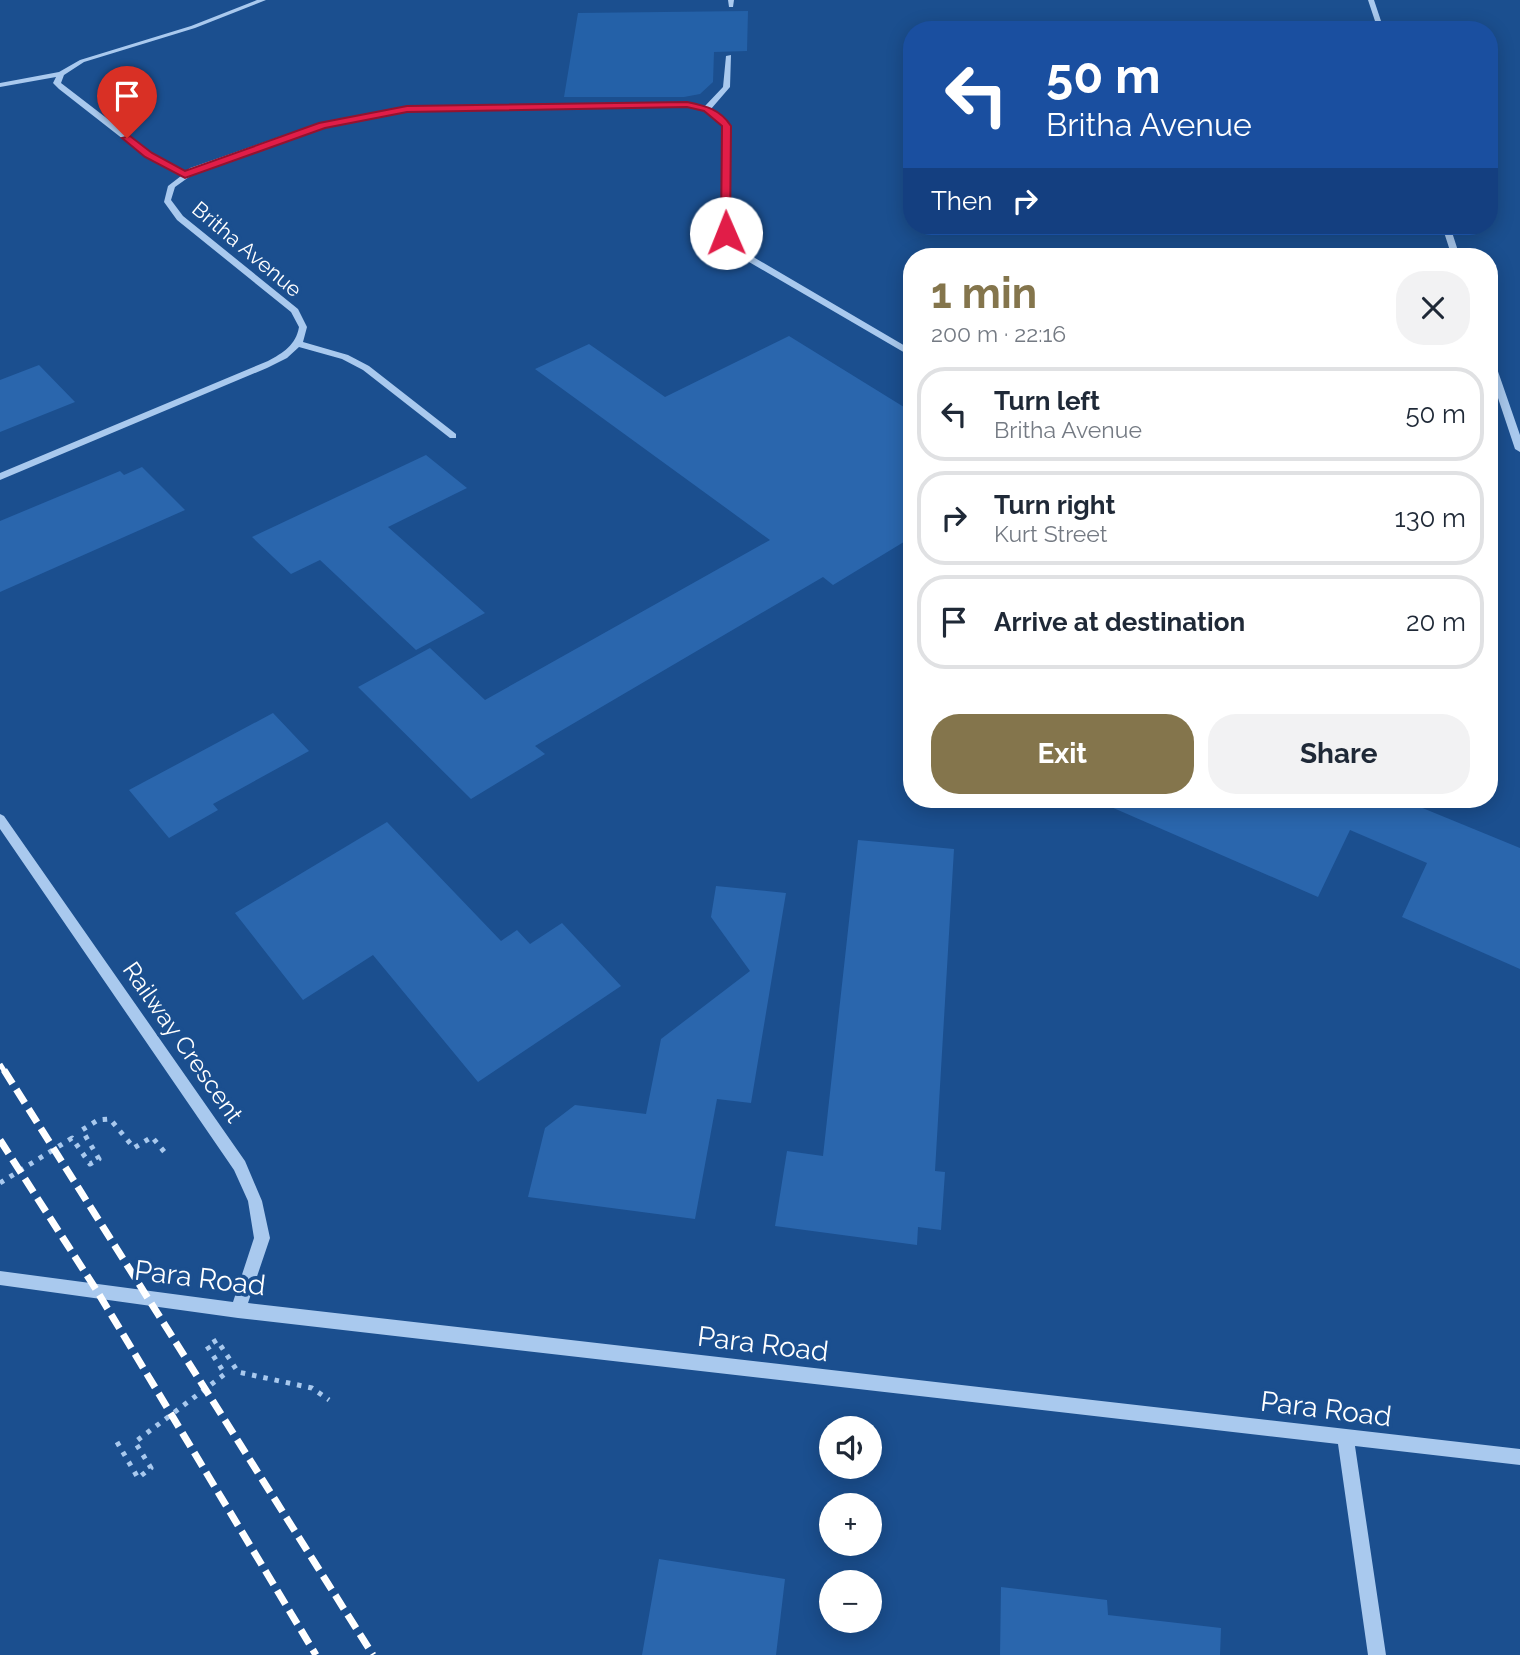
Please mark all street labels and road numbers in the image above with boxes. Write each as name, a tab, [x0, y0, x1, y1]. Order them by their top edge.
street label: Britha Avenue	[187, 196, 307, 302]
street label: Railway Crescent	[117, 956, 249, 1128]
street label: Para Road	[133, 1254, 267, 1302]
street label: Para Road	[696, 1320, 830, 1368]
street label: Para Road	[1259, 1385, 1393, 1433]

